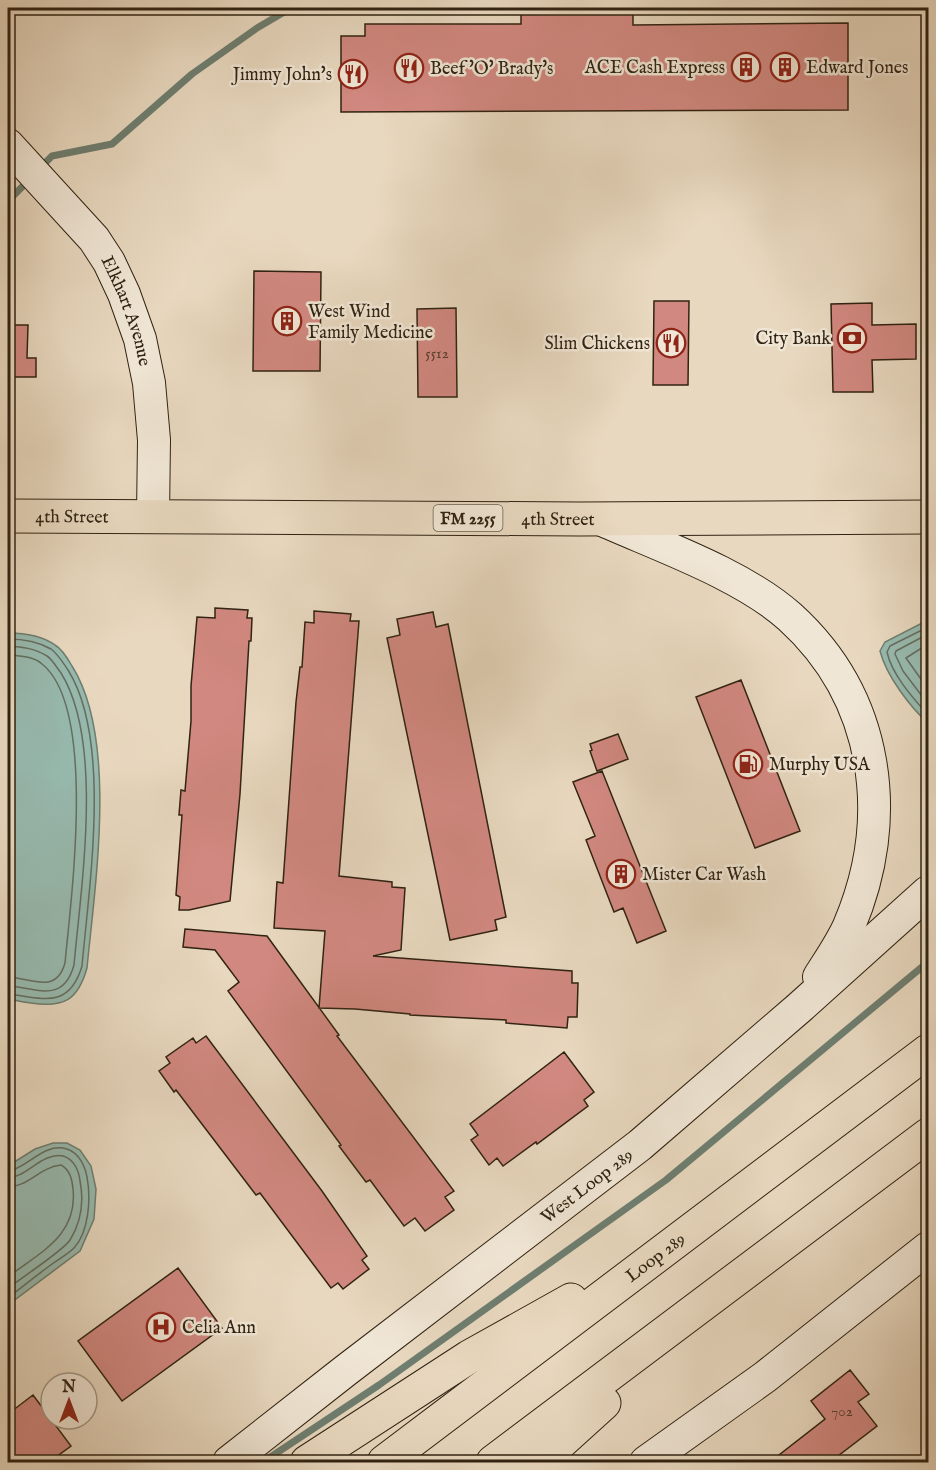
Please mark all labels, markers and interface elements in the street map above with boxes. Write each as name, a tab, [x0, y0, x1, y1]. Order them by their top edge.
building icon: ACE Cash Express	[730, 51, 762, 83]
building icon: Edward Jones	[769, 51, 801, 83]
restaurant icon: Beef 'O' Brady's	[393, 52, 425, 84]
place label: ACE Cash Express	[584, 57, 725, 80]
place label: Edward Jones	[806, 57, 908, 80]
restaurant icon: Jimmy John's	[337, 58, 369, 90]
place label: Beef 'O' Brady's	[430, 58, 553, 81]
place label: Jimmy John's	[231, 64, 332, 87]
street label: Elkhart Avenue	[95, 252, 155, 368]
place label: West Wind Family Medicine	[308, 301, 433, 345]
building icon: West Wind Family Medicine	[271, 305, 303, 337]
bank icon: City Bank	[836, 322, 868, 354]
restaurant icon: Slim Chickens	[655, 327, 687, 359]
place label: City Bank	[756, 328, 831, 351]
place label: Slim Chickens	[545, 333, 650, 356]
house number: 5512	[425, 344, 449, 363]
road number: FM 2255	[434, 505, 502, 531]
street label: 4th Street	[35, 506, 109, 530]
street label: 4th Street	[521, 509, 595, 532]
fuel station icon: Murphy USA	[732, 748, 764, 780]
place label: Murphy USA	[769, 754, 871, 777]
building icon: Mister Car Wash	[605, 858, 637, 890]
place label: Mister Car Wash	[642, 864, 766, 887]
street label: West Loop 289	[537, 1144, 639, 1230]
street label: Loop 289	[622, 1228, 691, 1288]
hospital icon: Celia Ann	[145, 1311, 177, 1343]
place label: Celia Ann	[182, 1317, 256, 1340]
north arrow	[39, 1371, 99, 1431]
text: N	[61, 1378, 76, 1398]
house number: 702	[831, 1402, 853, 1421]

